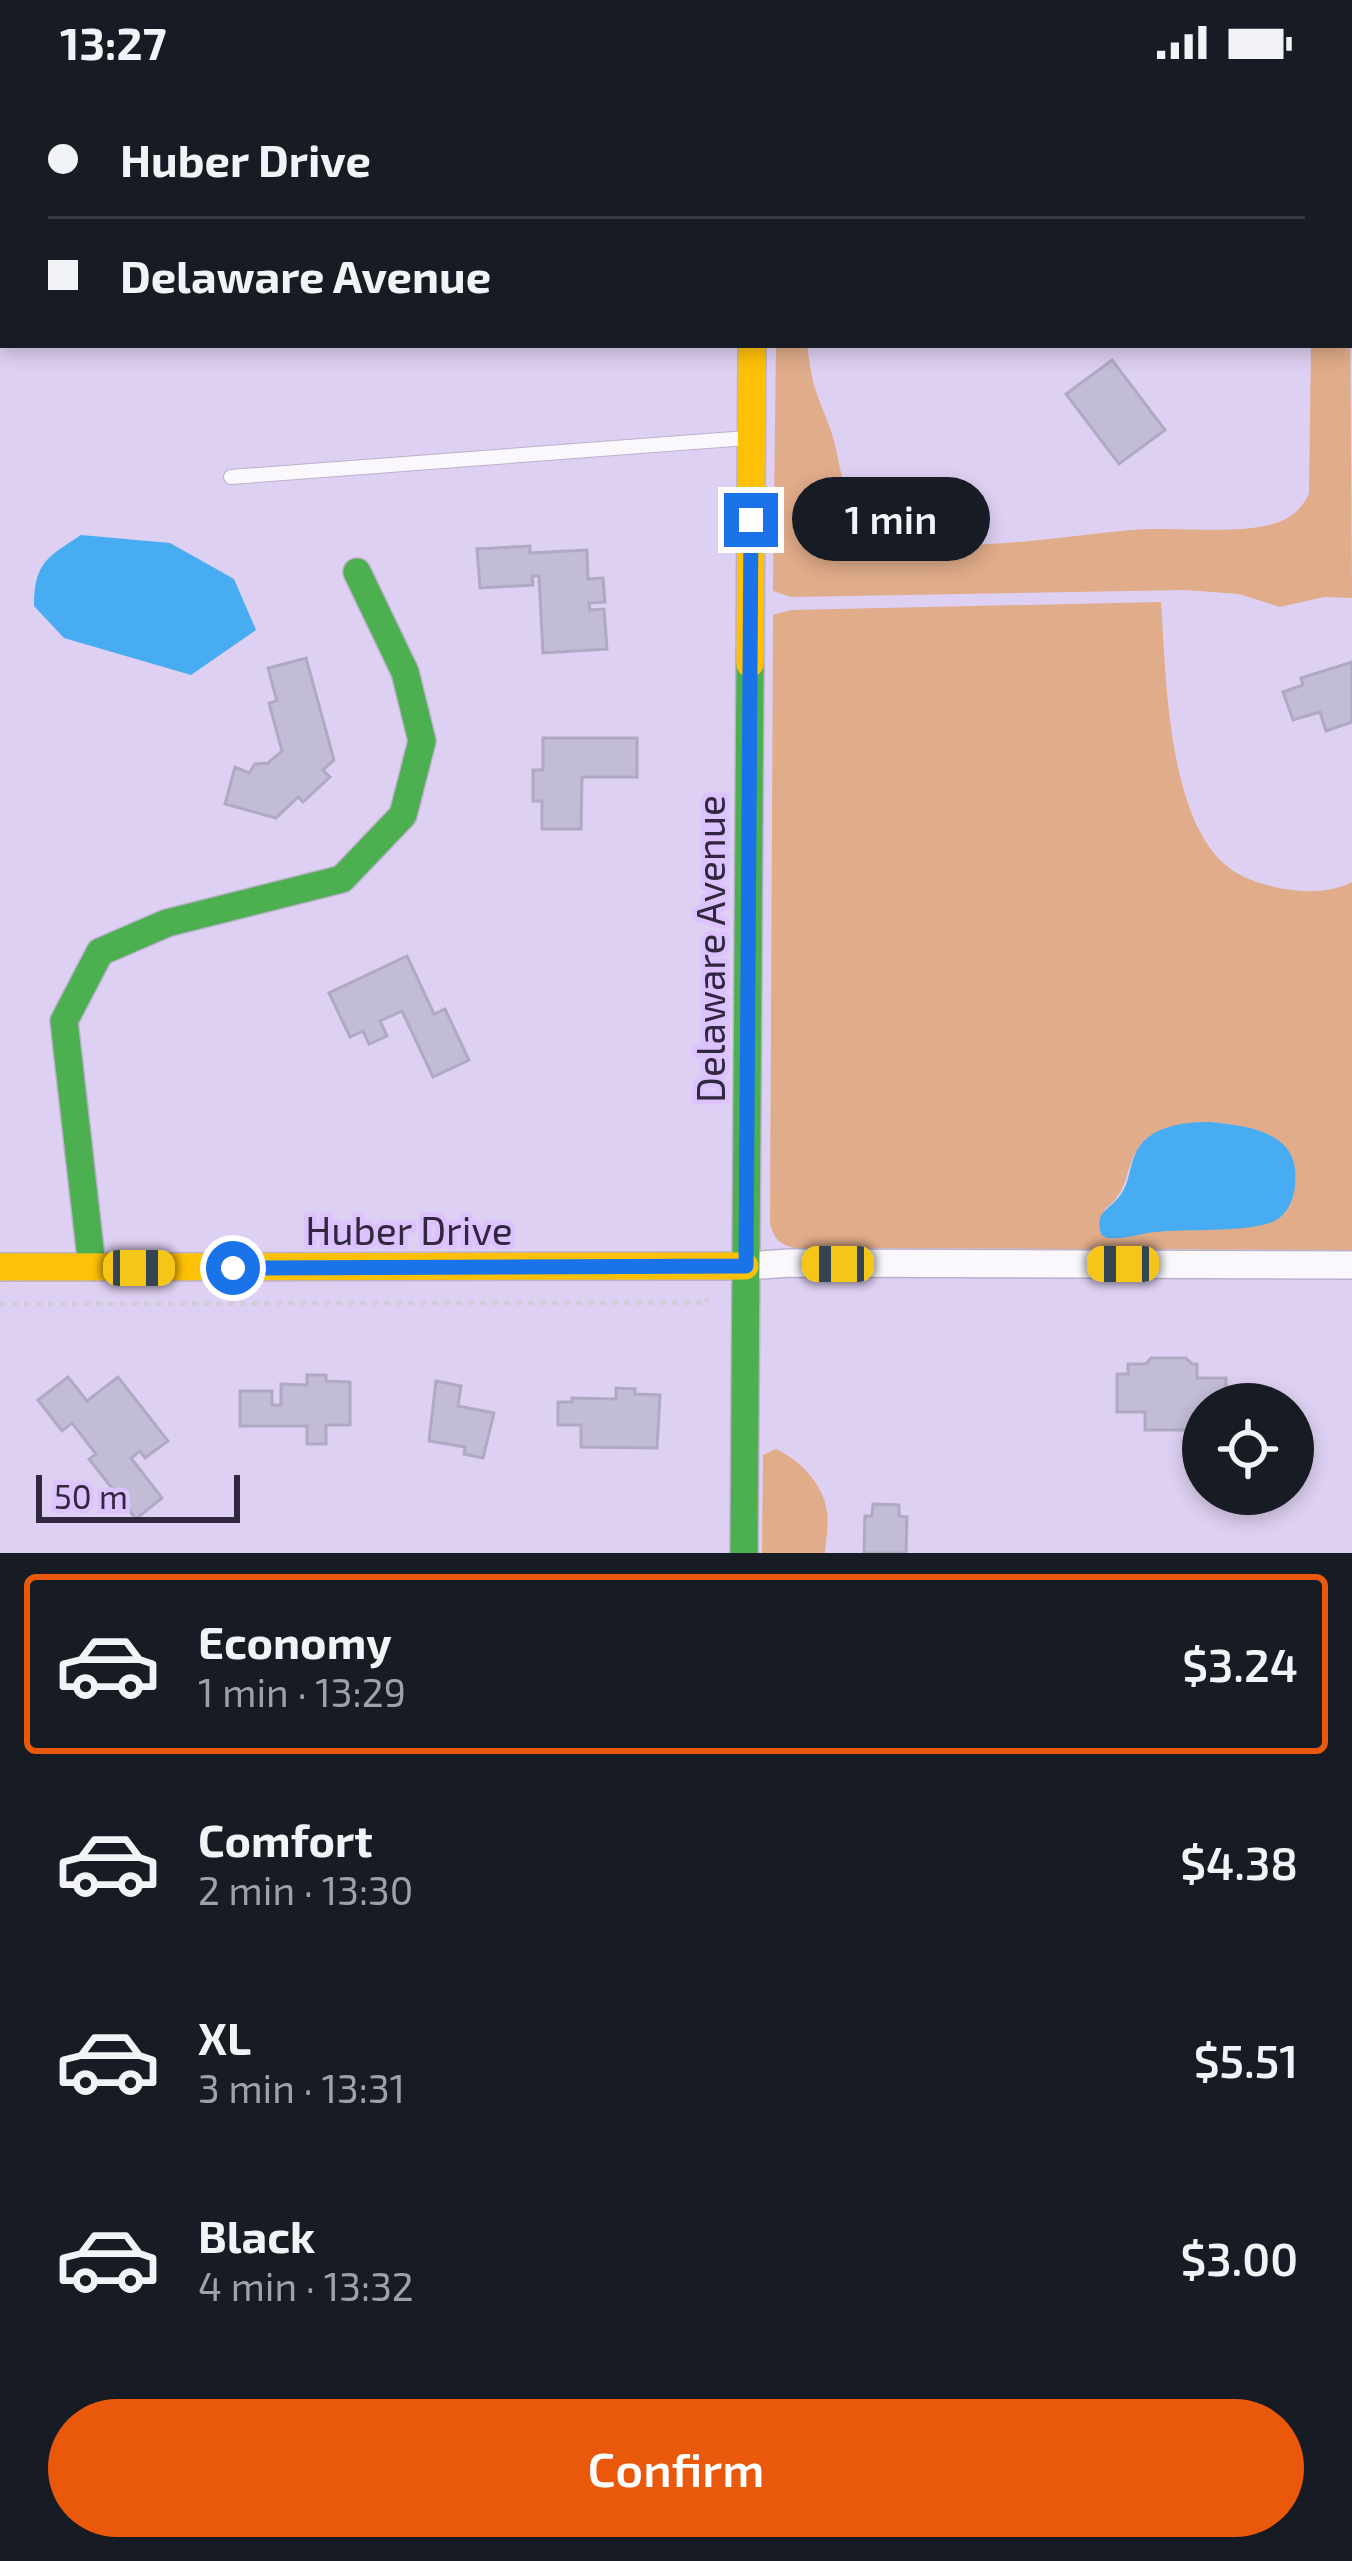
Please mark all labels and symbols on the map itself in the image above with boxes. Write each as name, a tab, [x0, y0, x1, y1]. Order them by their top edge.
callout: 1 min	[793, 478, 991, 562]
route end	[724, 493, 778, 547]
street label: Delaware Avenue	[686, 795, 733, 1103]
street label: Huber Drive	[305, 1206, 513, 1253]
route start	[206, 1241, 260, 1295]
car	[802, 1246, 874, 1282]
car	[1087, 1246, 1159, 1282]
car	[103, 1250, 175, 1286]
scale bar	[36, 1469, 240, 1522]

